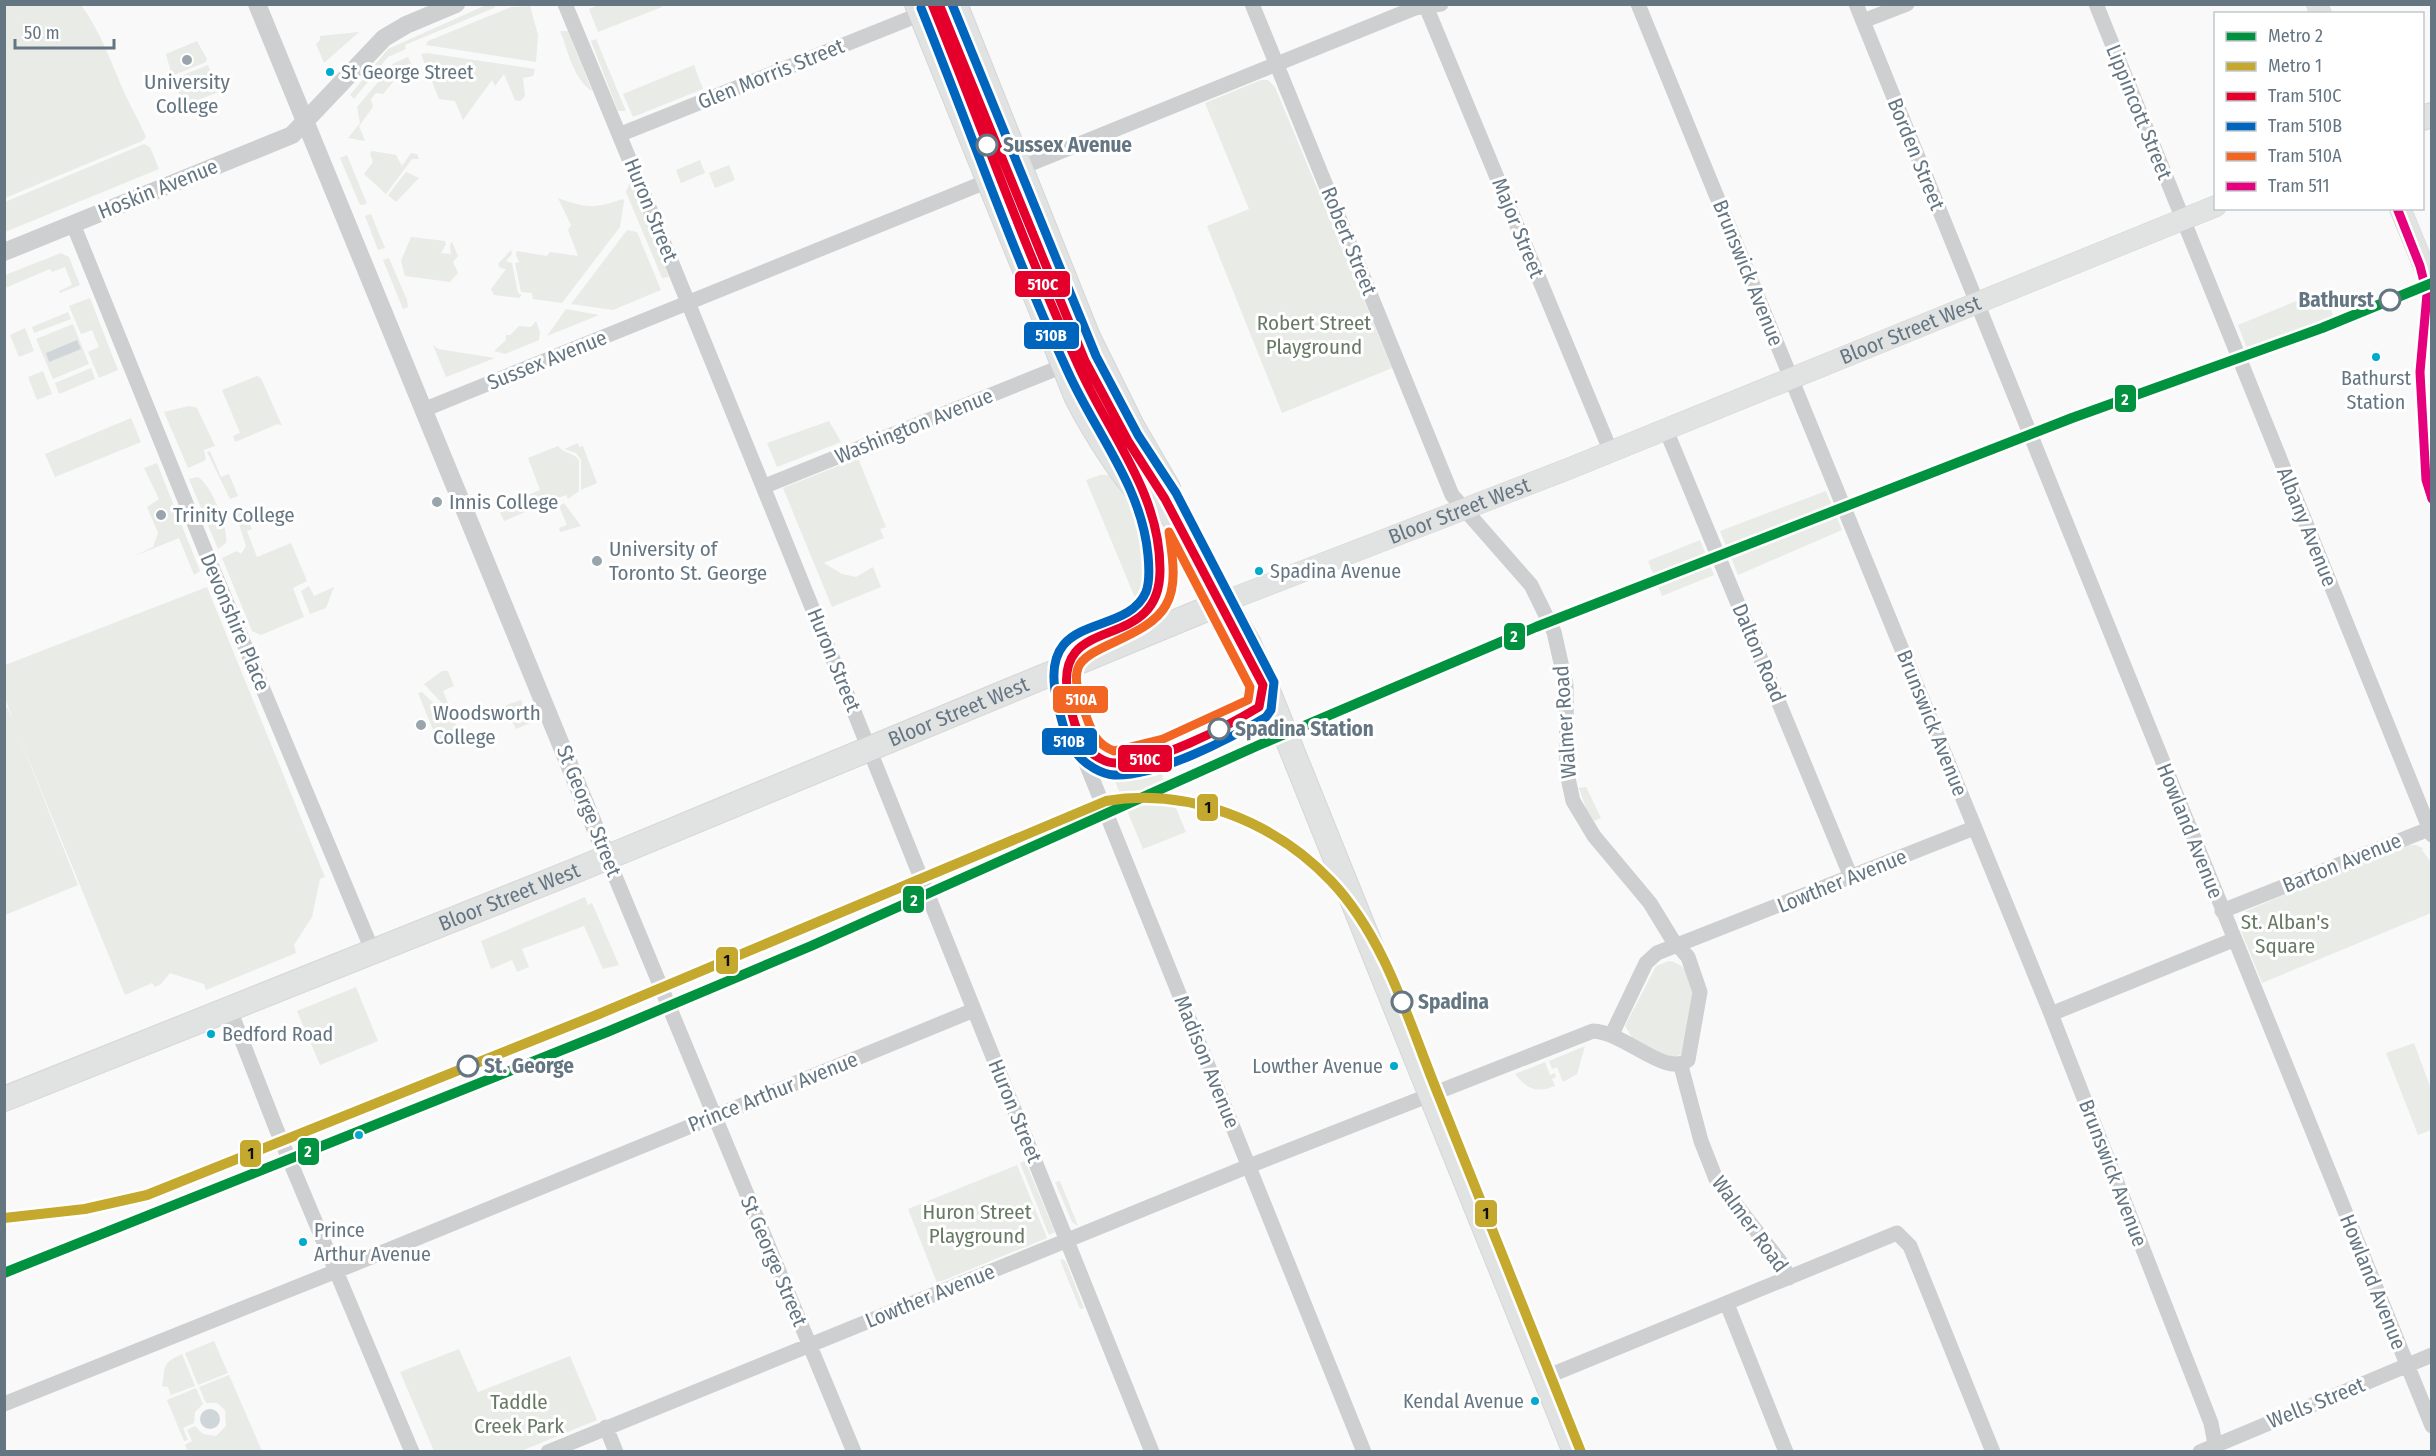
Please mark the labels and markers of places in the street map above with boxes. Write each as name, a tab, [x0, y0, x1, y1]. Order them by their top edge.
marker: University College	[180, 53, 194, 67]
place label: St George Street	[341, 60, 474, 84]
marker: St George Street	[324, 66, 336, 78]
place label: University College	[144, 69, 231, 119]
place label: Sussex Avenue	[1003, 132, 1132, 158]
marker: Sussex Avenue	[976, 134, 998, 156]
place label: Bathurst	[2298, 287, 2375, 313]
marker: Bathurst	[2379, 289, 2401, 311]
marker: Bathurst Station	[2370, 351, 2382, 363]
place label: Bathurst Station	[2341, 366, 2411, 414]
place label: Innis College	[449, 489, 558, 515]
marker: Innis College	[430, 495, 444, 509]
place label: Trinity College	[173, 502, 295, 528]
marker: Trinity College	[154, 508, 168, 522]
place label: University of Toronto St. George	[609, 536, 767, 586]
marker: University of Toronto St. George	[590, 554, 604, 568]
place label: Spadina Avenue	[1270, 559, 1401, 583]
marker: Spadina Avenue	[1253, 565, 1265, 577]
place label: Woodsworth College	[433, 700, 541, 750]
place label: Spadina Station	[1235, 716, 1374, 742]
marker: Woodsworth College	[414, 718, 428, 732]
marker: Spadina Station	[1208, 718, 1230, 740]
place label: Spadina	[1418, 989, 1489, 1015]
marker: Spadina	[1391, 991, 1413, 1013]
place label: Bedford Road	[222, 1022, 333, 1046]
marker: Bedford Road	[205, 1028, 217, 1040]
place label: St. George	[484, 1053, 574, 1079]
place label: Lowther Avenue	[1252, 1054, 1383, 1078]
marker: St. George	[457, 1055, 479, 1077]
marker: Lowther Avenue	[1388, 1060, 1400, 1072]
unlabelled marker	[353, 1129, 365, 1141]
place label: Prince Arthur Avenue	[314, 1218, 431, 1266]
marker: Prince Arthur Avenue	[297, 1236, 309, 1248]
place label: Kendal Avenue	[1403, 1389, 1524, 1413]
marker: Kendal Avenue	[1529, 1395, 1541, 1407]

